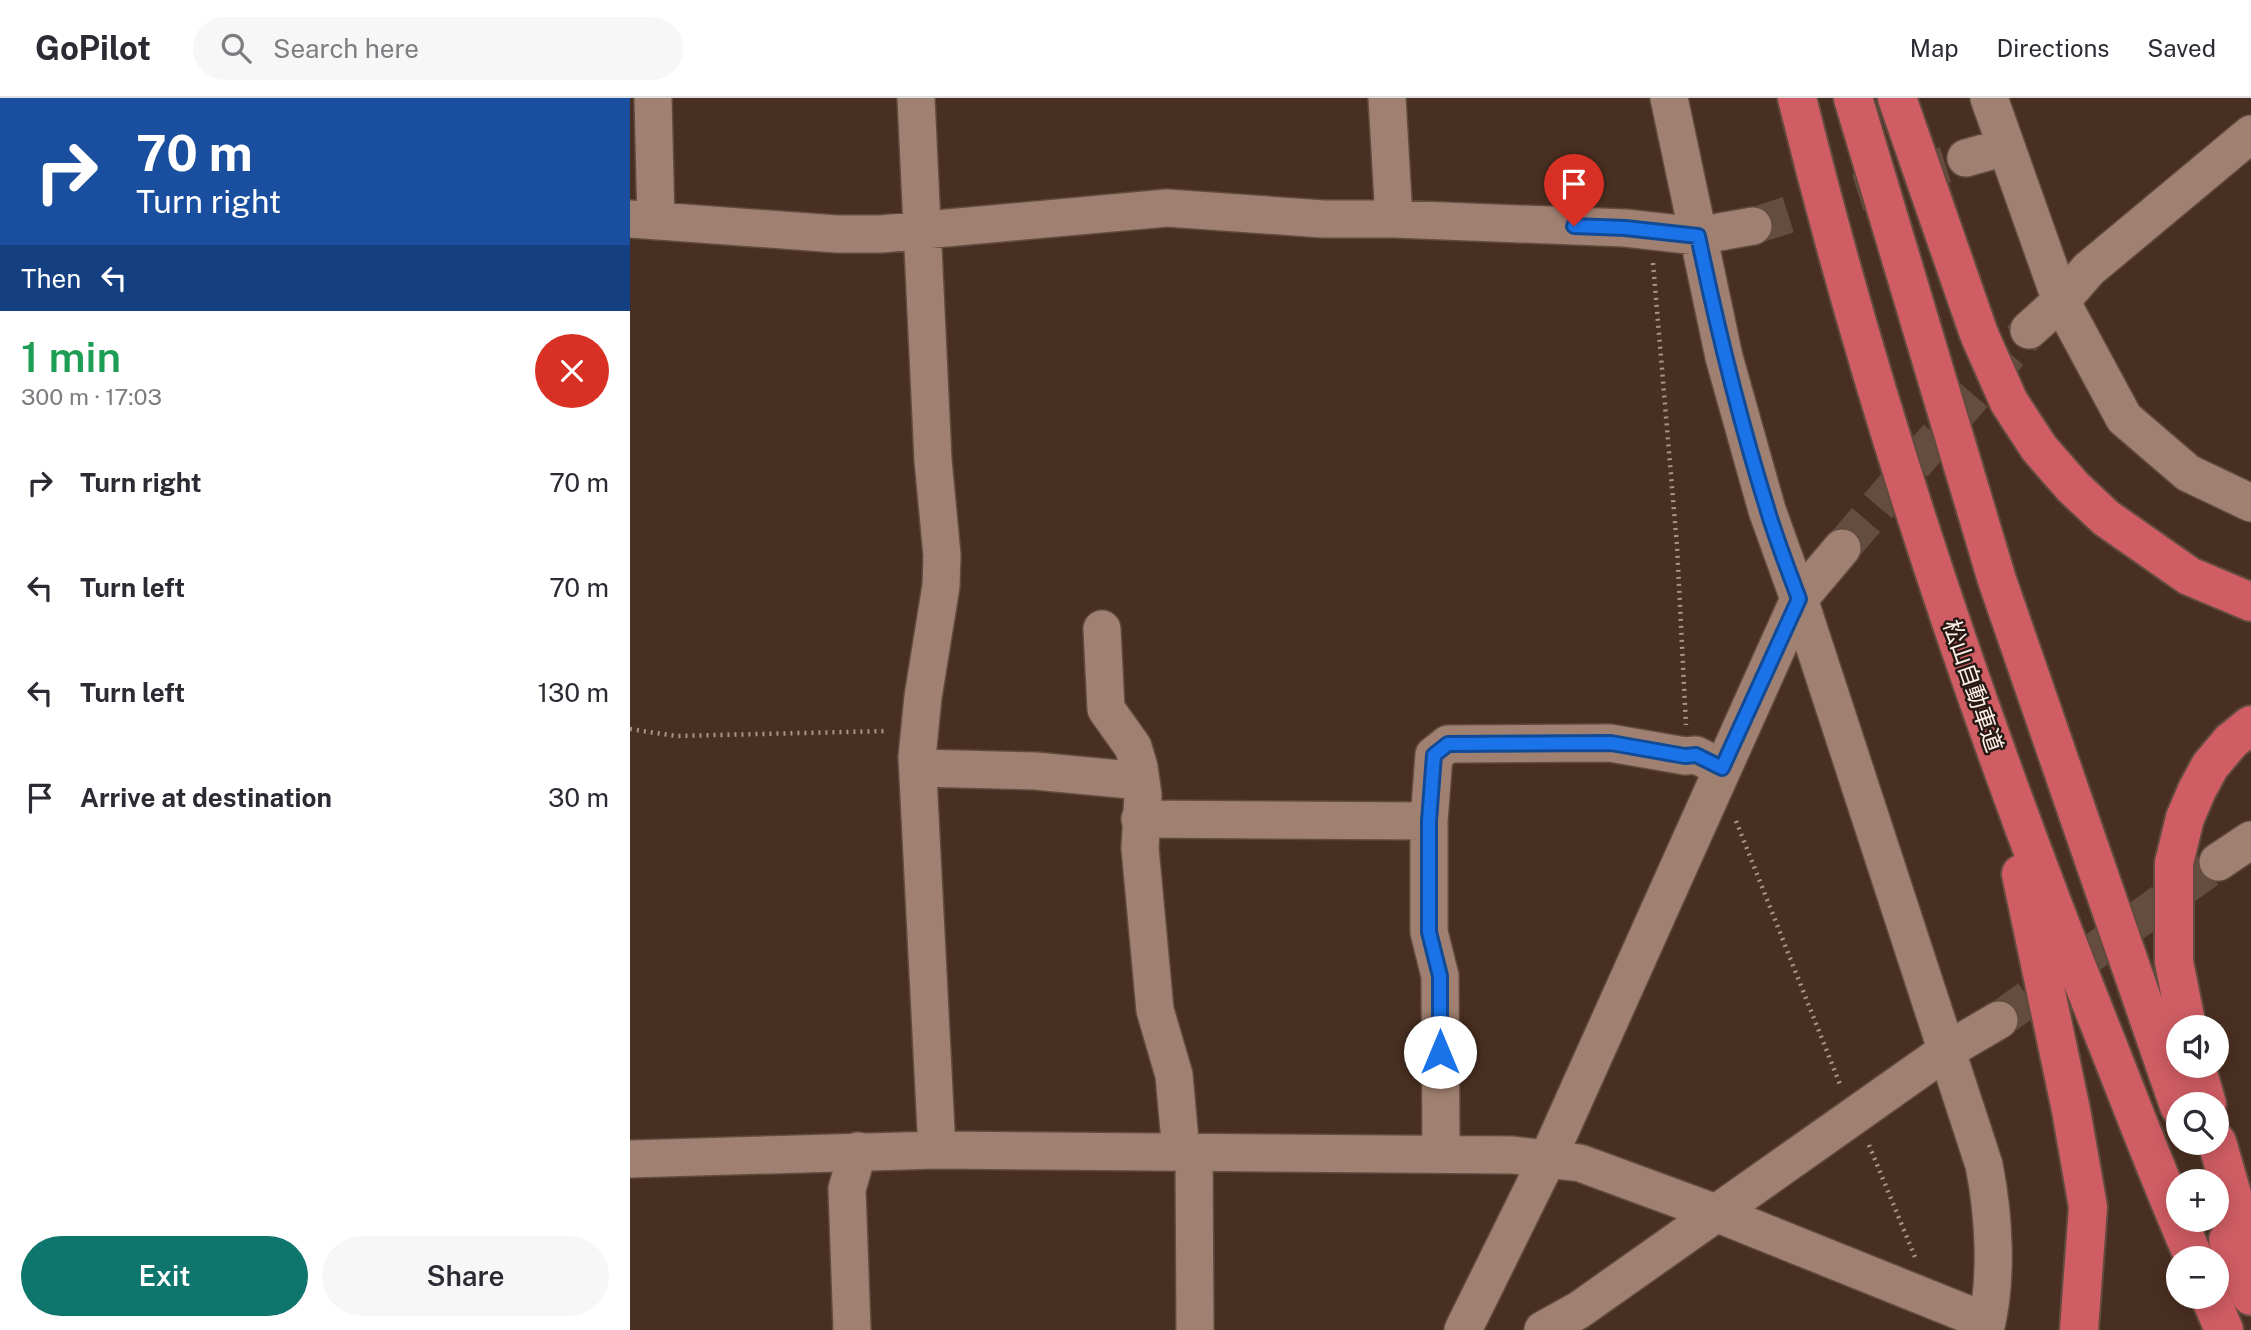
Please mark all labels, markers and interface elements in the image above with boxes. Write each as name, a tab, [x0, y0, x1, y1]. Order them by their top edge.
search box	[193, 17, 683, 80]
text: GoPilot	[35, 29, 151, 67]
icon: search	[217, 29, 255, 67]
text: Search here	[273, 33, 419, 64]
text: Map	[1910, 34, 1959, 62]
text: Directions	[1997, 34, 2109, 62]
text: Saved	[2147, 34, 2216, 62]
text: 70 m	[136, 124, 253, 182]
icon: right	[21, 126, 112, 217]
pin	[1544, 154, 1604, 226]
icon: arrive	[1555, 165, 1593, 203]
text: Turn right	[136, 183, 281, 220]
icon: left	[95, 259, 133, 297]
text: Then	[21, 263, 81, 294]
text: 1 min	[21, 332, 121, 381]
button: close	[535, 334, 609, 408]
text: 300 m · 17:03	[21, 383, 162, 410]
icon: right	[21, 464, 59, 502]
text: Turn right	[80, 467, 202, 498]
text: 70 m	[549, 467, 609, 498]
icon: left	[21, 569, 59, 607]
text: Turn left	[80, 572, 185, 603]
text: 70 m	[549, 572, 609, 603]
street label: 松山自動車道	[1938, 616, 2009, 755]
icon: left	[21, 674, 59, 712]
text: Turn left	[80, 677, 185, 708]
text: 130 m	[537, 677, 609, 708]
icon: arrive	[21, 779, 59, 817]
text: Arrive at destination	[80, 782, 332, 813]
text: 30 m	[548, 782, 609, 813]
position arrow	[1403, 1015, 1477, 1089]
map controls	[2166, 1015, 2229, 1309]
button: sound	[2166, 1015, 2229, 1078]
button: search	[2166, 1092, 2229, 1155]
button: +	[2166, 1169, 2229, 1232]
button: Exit	[21, 1236, 308, 1316]
button: Share	[322, 1236, 609, 1316]
button: −	[2166, 1246, 2229, 1309]

